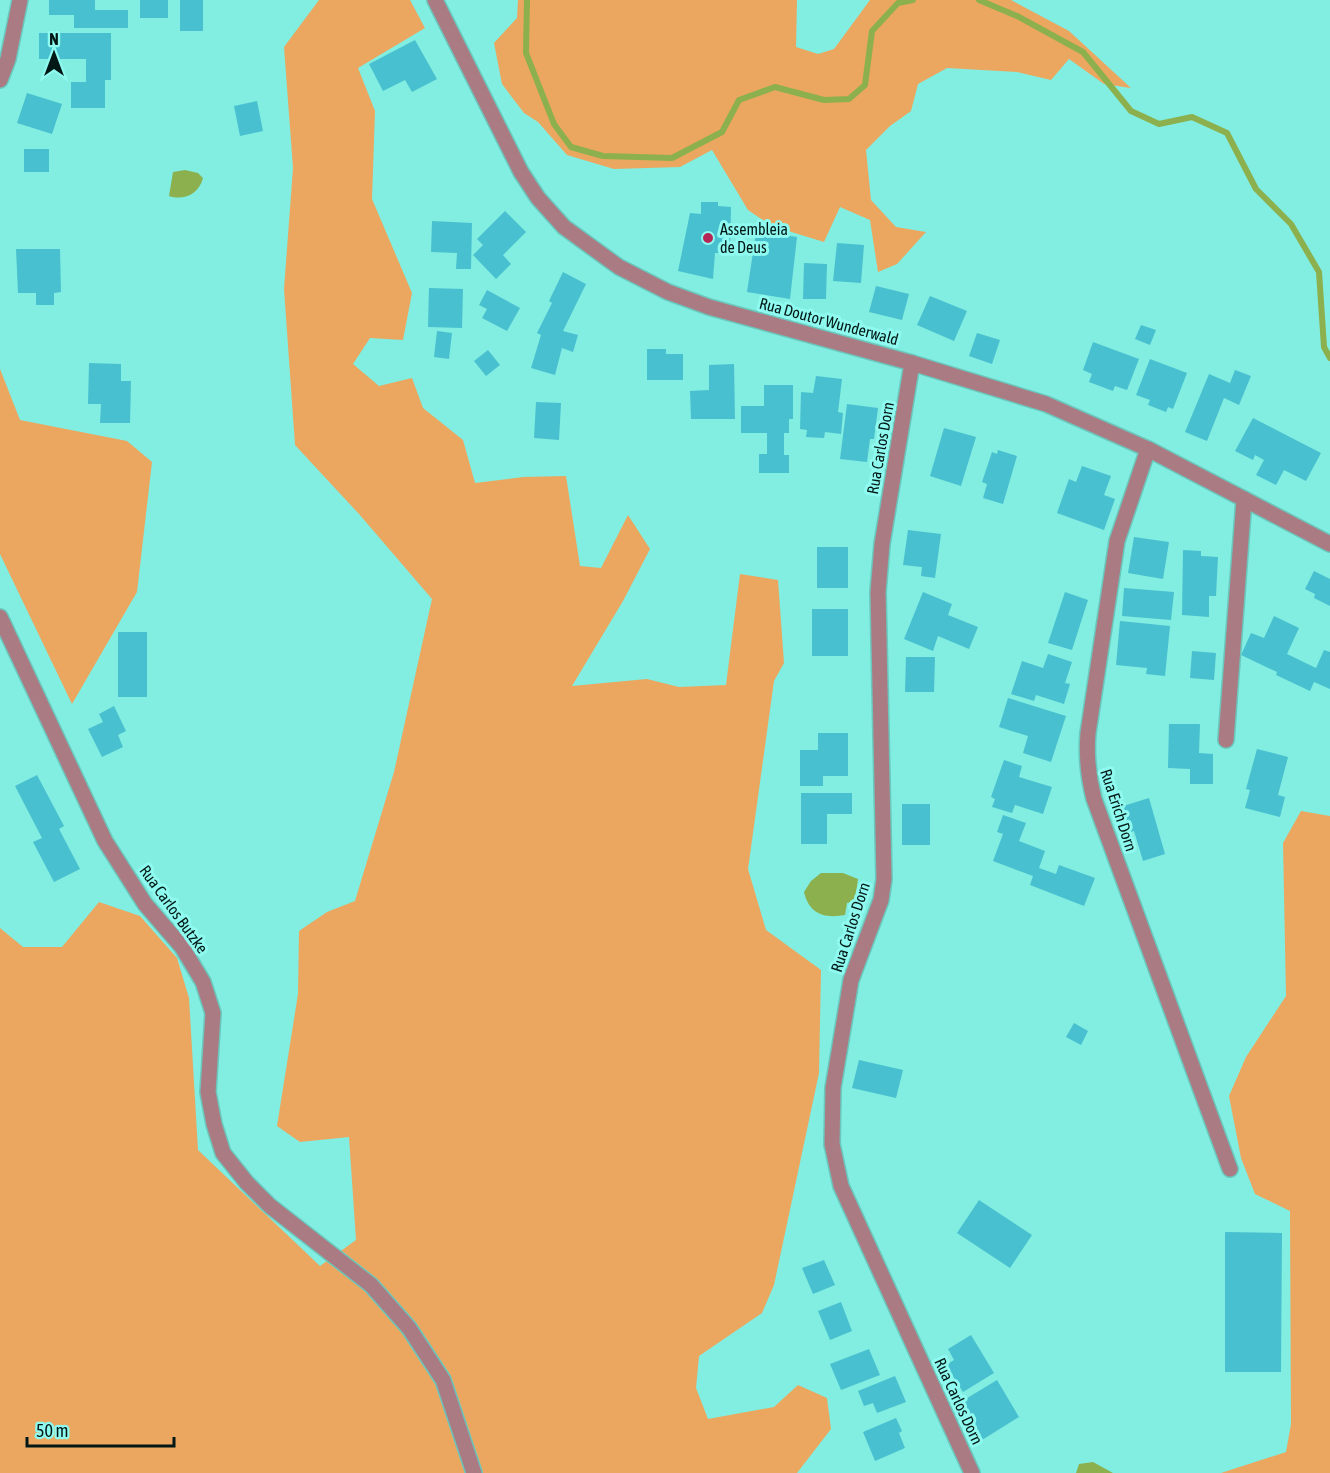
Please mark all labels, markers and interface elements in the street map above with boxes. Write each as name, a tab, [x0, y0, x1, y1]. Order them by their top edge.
north arrow	[24, 24, 84, 84]
text: N	[49, 30, 59, 48]
place label: Assembleia de Deus	[720, 220, 788, 256]
marker: Assembleia de Deus	[701, 231, 715, 245]
street label: Rua Doutor Wunderwald	[757, 294, 901, 348]
street label: Rua Carlos Dorn	[863, 401, 897, 495]
street label: Rua Erich Dorn	[1097, 767, 1141, 853]
street label: Rua Carlos Butzke	[136, 862, 212, 956]
street label: Rua Carlos Dorn	[827, 880, 873, 974]
street label: Rua Carlos Dorn	[931, 1355, 987, 1447]
scale bar	[27, 1410, 174, 1448]
text: 50 m	[36, 1420, 68, 1441]

